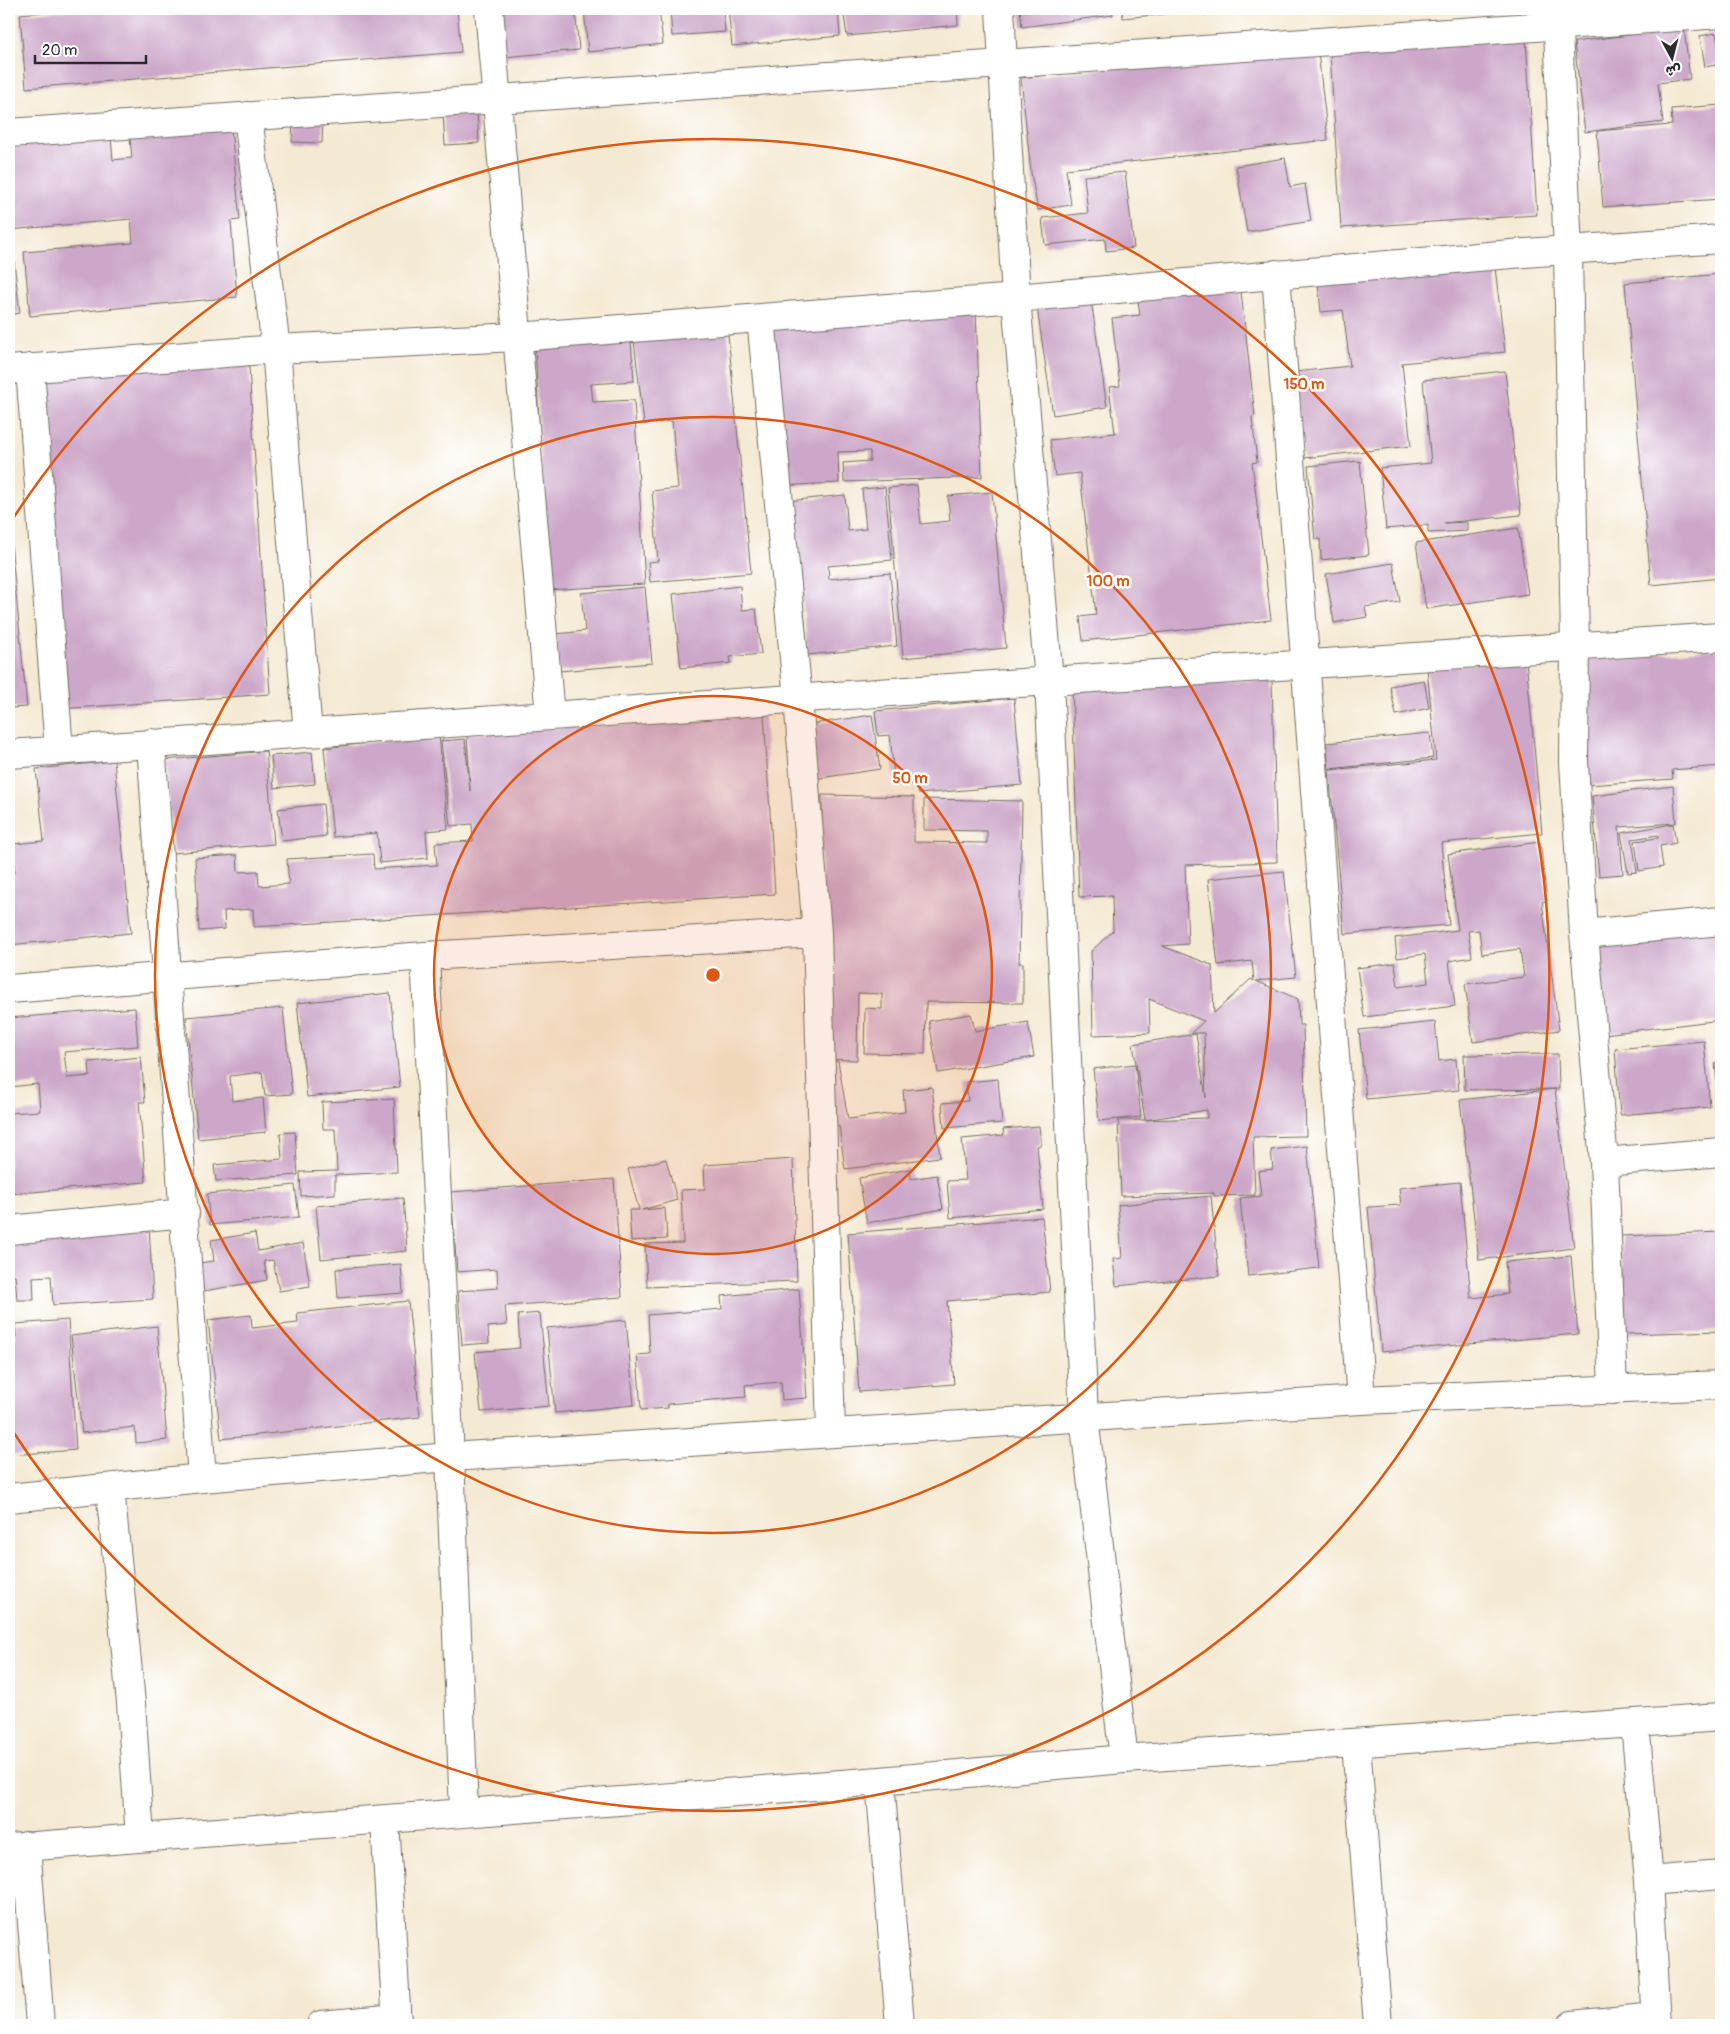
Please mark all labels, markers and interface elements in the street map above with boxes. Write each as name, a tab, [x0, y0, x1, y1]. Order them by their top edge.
scale bar	[35, 32, 146, 64]
north arrow	[1648, 32, 1698, 82]
text: 20 m	[42, 41, 77, 60]
text: ش	[1665, 61, 1682, 80]
text: 150 m	[1284, 375, 1324, 394]
text: 100 m	[1087, 572, 1129, 591]
text: 50 m	[893, 769, 927, 788]
centre of rings	[704, 966, 722, 984]

